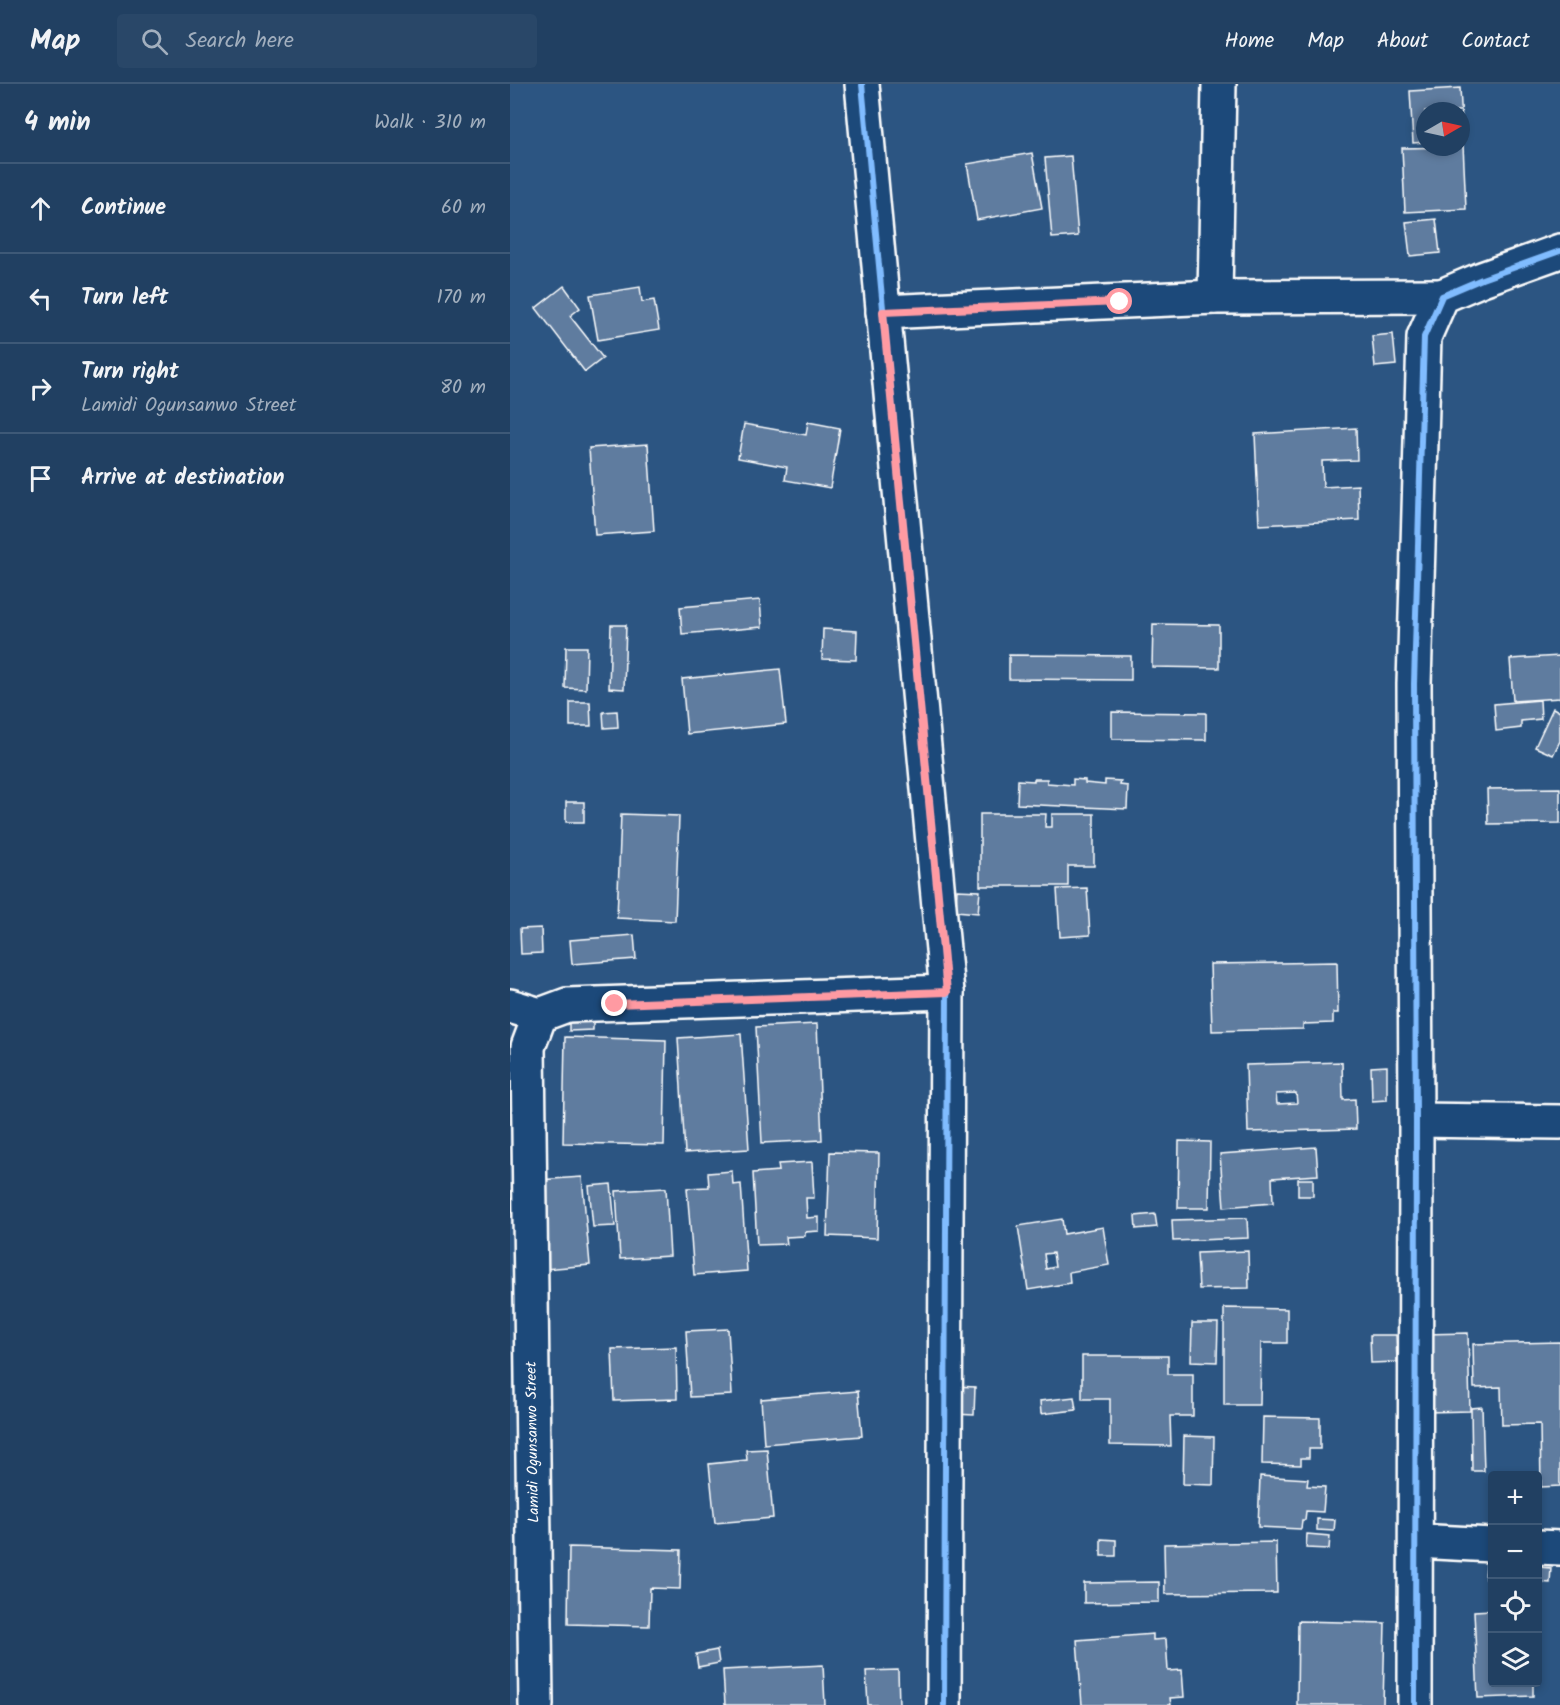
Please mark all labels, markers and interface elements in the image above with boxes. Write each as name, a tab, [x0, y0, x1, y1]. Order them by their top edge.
search box	[117, 14, 537, 68]
text: Map	[30, 19, 81, 64]
text: Search here	[186, 24, 294, 59]
icon: search	[138, 25, 171, 58]
text: Home	[1225, 25, 1274, 58]
text: Map	[1307, 25, 1344, 58]
text: About	[1377, 25, 1428, 58]
text: Contact	[1461, 25, 1530, 58]
text: 4 min	[24, 102, 91, 144]
north arrow	[1416, 102, 1470, 156]
text: Walk · 310 m	[374, 107, 486, 139]
text: Continue	[81, 191, 166, 226]
icon: ahead	[24, 192, 57, 225]
text: 60 m	[441, 192, 486, 224]
text: Turn left	[81, 281, 168, 316]
icon: left	[24, 282, 57, 315]
text: 170 m	[437, 282, 486, 314]
route start	[1106, 288, 1132, 314]
text: Turn right	[81, 355, 179, 390]
icon: right	[24, 372, 57, 405]
text: 80 m	[440, 372, 486, 404]
text: Lamidi Ogunsanwo Street	[81, 390, 297, 422]
text: Arrive at destination	[81, 461, 284, 496]
icon: arrive	[24, 462, 57, 495]
route end	[601, 990, 627, 1016]
street label: Lamidi Ogunsanwo Street	[520, 1361, 546, 1523]
map controls	[1488, 1471, 1542, 1687]
button: +	[1488, 1471, 1542, 1525]
button: −	[1488, 1525, 1542, 1579]
button: locate	[1488, 1579, 1542, 1633]
button: layers	[1488, 1633, 1542, 1687]

